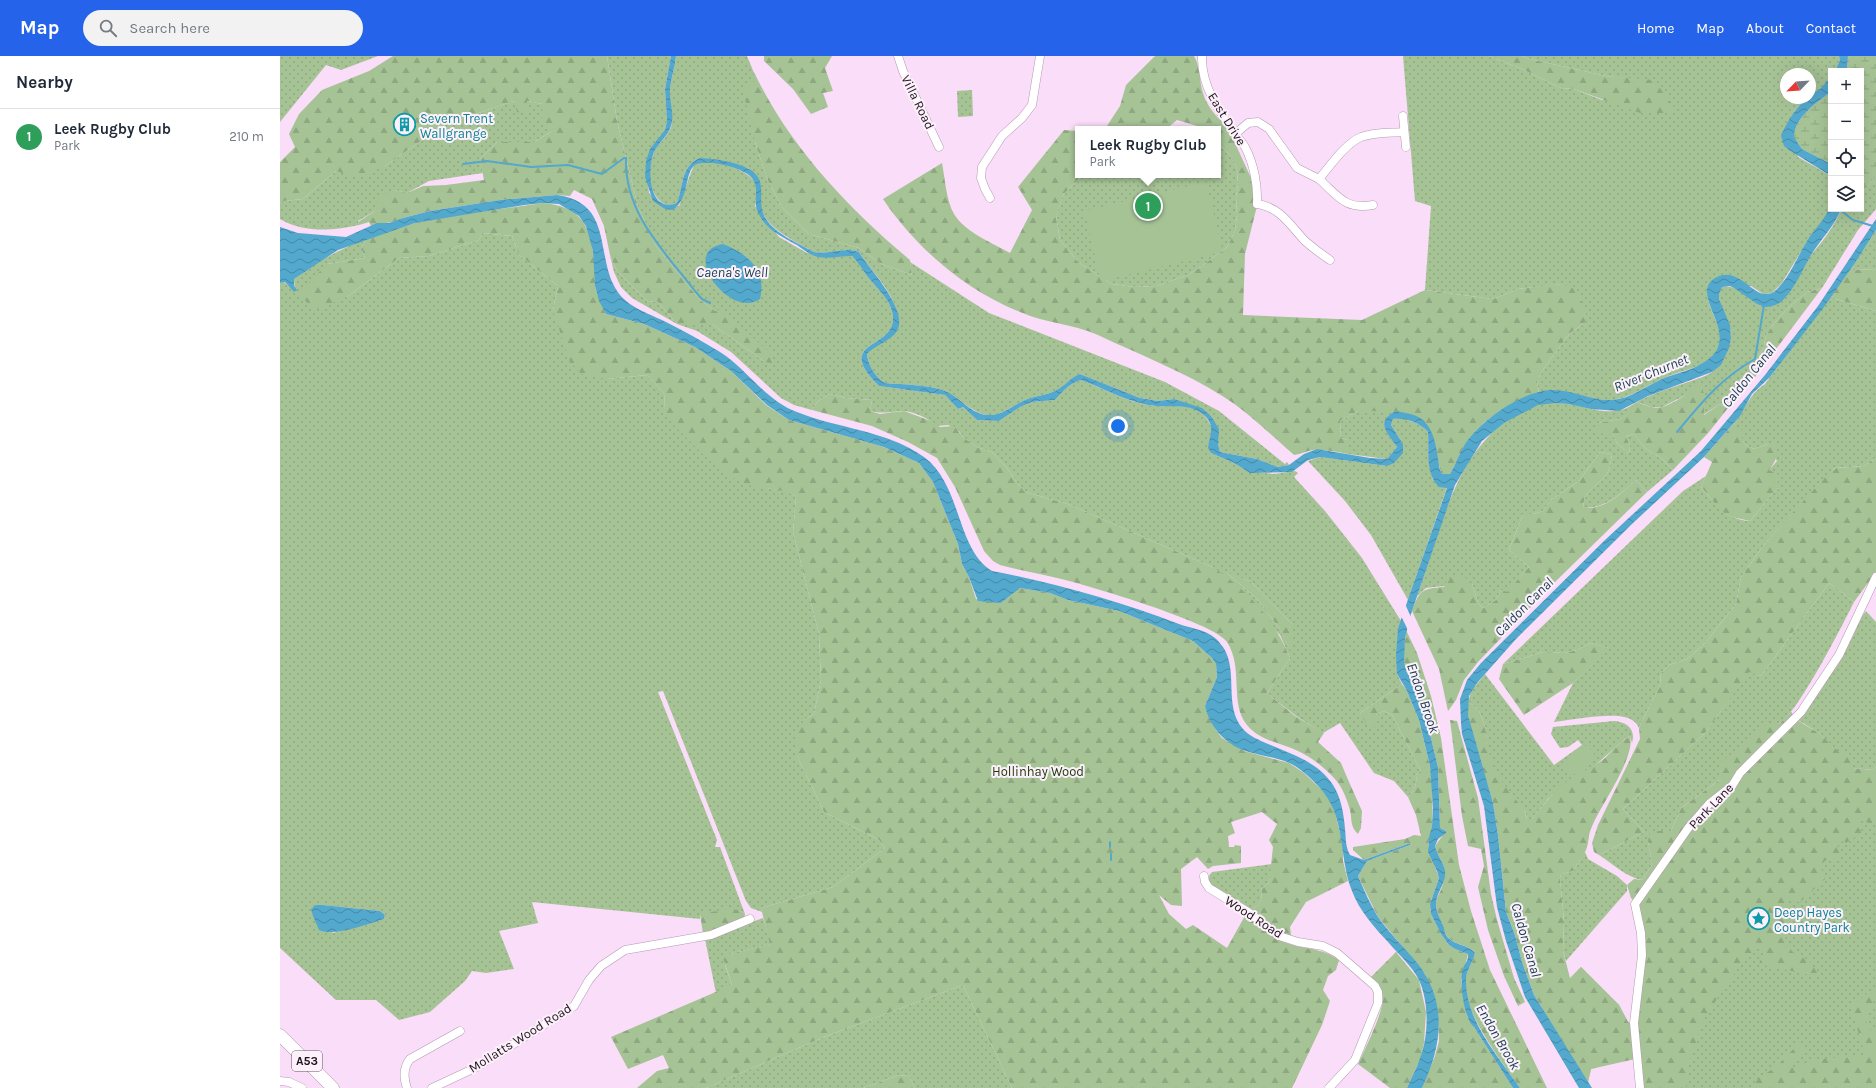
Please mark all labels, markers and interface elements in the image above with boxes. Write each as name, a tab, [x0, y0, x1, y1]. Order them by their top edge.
search box	[83, 10, 363, 46]
text: Map	[20, 17, 59, 39]
icon: search	[97, 17, 119, 39]
text: Search here	[129, 19, 210, 37]
text: Home	[1637, 20, 1674, 37]
text: Map	[1696, 20, 1724, 37]
text: About	[1746, 20, 1784, 37]
text: Contact	[1806, 20, 1856, 37]
north arrow	[1780, 68, 1816, 104]
map controls	[1828, 68, 1864, 212]
button: +	[1828, 68, 1864, 104]
text: Nearby	[16, 72, 73, 92]
street label: Villa Road	[898, 72, 938, 132]
street label: East Drive	[1205, 90, 1249, 149]
button: −	[1828, 104, 1864, 140]
place label: Severn Trent Wallgrange	[420, 111, 493, 141]
building icon: Severn Trent Wallgrange	[391, 112, 417, 138]
text: Leek Rugby Club	[54, 120, 171, 138]
popup	[1075, 126, 1221, 178]
text: 1	[27, 129, 31, 144]
text: 210 m	[229, 129, 264, 144]
text: Leek Rugby Club	[1089, 136, 1207, 154]
text: Park	[54, 138, 80, 153]
button: locate	[1828, 140, 1864, 176]
text: Park	[1089, 154, 1116, 169]
button: layers	[1828, 176, 1864, 212]
pin: 1	[1135, 191, 1161, 221]
water label: Caena's Well	[696, 264, 768, 281]
water label: Caldon Canal	[1718, 341, 1780, 411]
water label: River Churnet	[1611, 350, 1691, 396]
your location	[1108, 416, 1128, 436]
water label: Caldon Canal	[1491, 574, 1557, 640]
water label: Endon Brook	[1403, 661, 1443, 736]
park label: Hollinhay Wood	[992, 764, 1084, 779]
street label: Park Lane	[1686, 780, 1736, 832]
street label: Wood Road	[1222, 893, 1286, 941]
water label: Caldon Canal	[1507, 901, 1545, 979]
place label: Deep Hayes Country Park	[1774, 905, 1850, 935]
place icon: Deep Hayes Country Park	[1745, 906, 1771, 932]
street label: Mollatts Wood Road	[466, 1000, 574, 1076]
water label: Endon Brook	[1472, 1001, 1524, 1074]
road number: A53	[292, 1051, 322, 1071]

